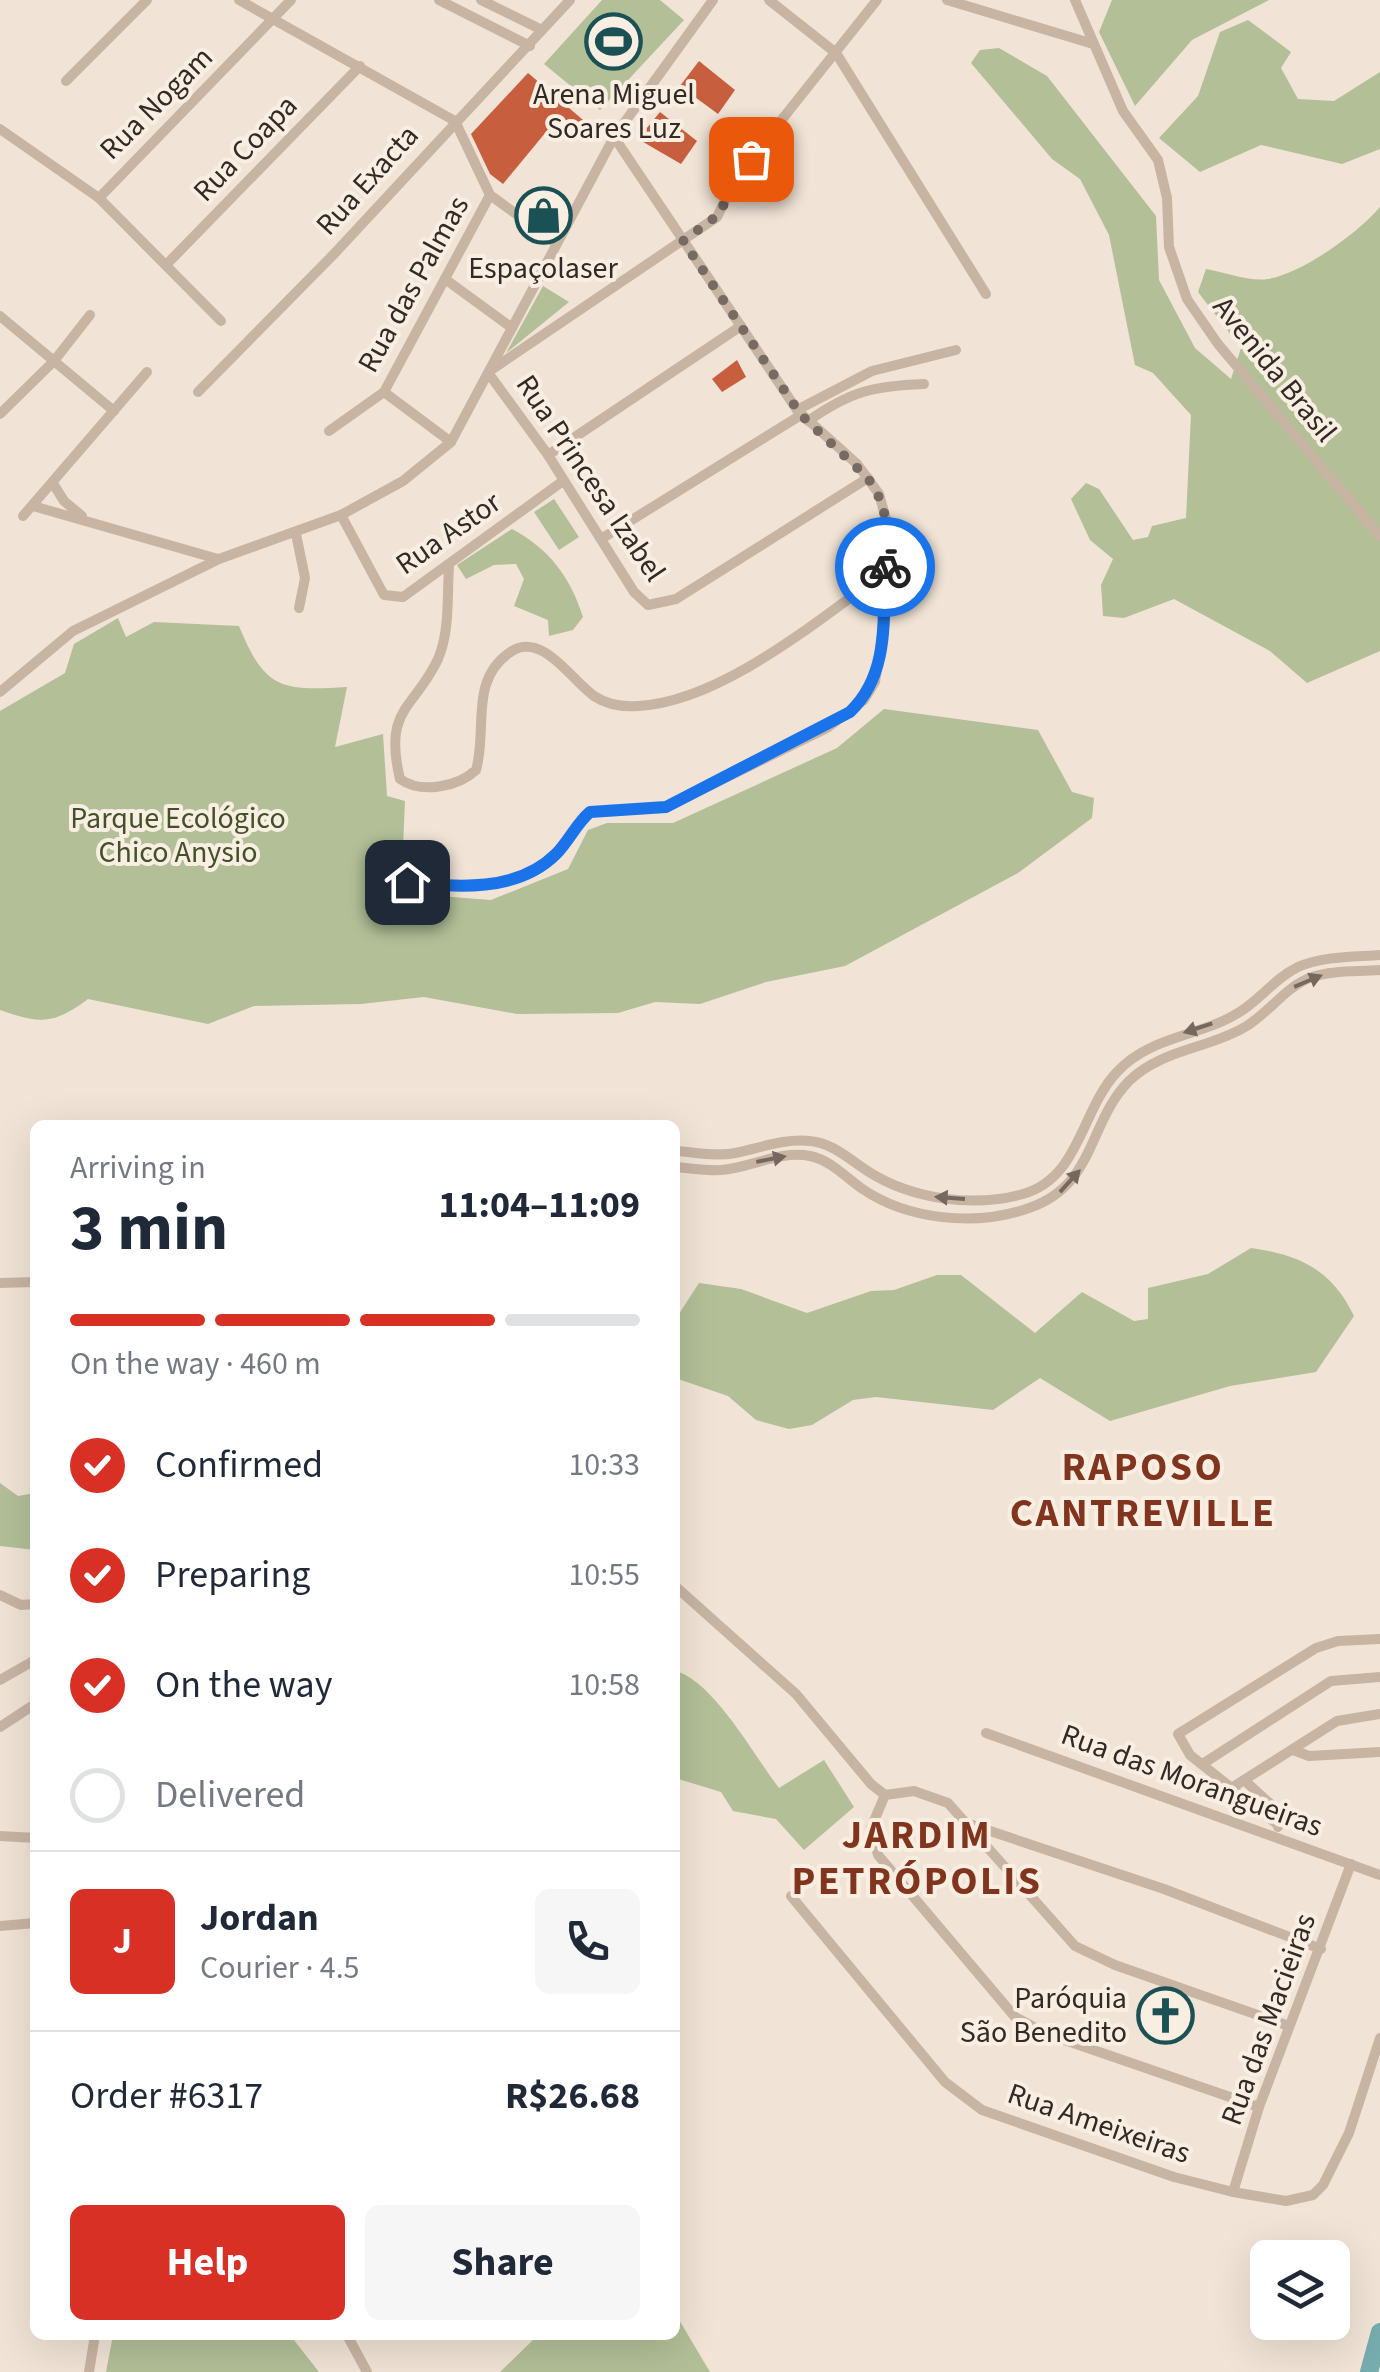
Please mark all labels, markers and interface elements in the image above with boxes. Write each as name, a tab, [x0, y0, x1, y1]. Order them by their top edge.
sports icon: Arena Miguel Soares Luz	[584, 12, 644, 72]
street label: Rua Nogam	[90, 37, 223, 170]
place label: Arena Miguel Soares Luz	[533, 73, 695, 150]
street label: Rua Coapa	[183, 85, 307, 211]
street label: Rua Exacta	[306, 116, 429, 245]
pin	[709, 117, 794, 202]
icon: bag	[724, 132, 779, 187]
shop icon: Espaçolaser	[513, 185, 573, 245]
street label: Rua das Palmas	[347, 188, 480, 380]
place label: Espaçolaser	[468, 247, 618, 290]
street label: Avenida Brasil	[1202, 287, 1347, 451]
street label: Rua Princesa Izabel	[505, 366, 676, 590]
street label: Rua Astor	[387, 481, 510, 585]
courier	[835, 517, 935, 617]
icon: bike	[858, 540, 913, 595]
park label: Parque Ecológico Chico Anysio	[70, 797, 286, 874]
pin	[365, 840, 450, 925]
icon: home	[380, 855, 435, 910]
one-way arrow	[1293, 973, 1323, 989]
one-way arrow	[1182, 1021, 1212, 1036]
text: Arriving in	[70, 1145, 206, 1191]
one-way arrow	[756, 1151, 787, 1166]
one-way arrow	[1058, 1169, 1080, 1194]
text: 11:04–11:09	[438, 1178, 640, 1232]
text: 3 min	[70, 1182, 228, 1275]
one-way arrow	[934, 1190, 966, 1206]
text: On the way · 460 m	[70, 1341, 321, 1387]
icon: check	[70, 1438, 125, 1493]
text: Confirmed	[155, 1438, 323, 1492]
district label: RAPOSO CANTREVILLE	[1010, 1439, 1276, 1542]
text: 10:33	[568, 1442, 640, 1488]
icon: check	[70, 1548, 125, 1603]
text: Preparing	[155, 1548, 310, 1602]
text: 10:55	[568, 1552, 640, 1598]
icon: check	[70, 1658, 125, 1713]
text: On the way	[155, 1658, 332, 1712]
text: 10:58	[568, 1662, 640, 1708]
street label: Rua das Morangueiras	[1055, 1713, 1329, 1848]
text: Delivered	[155, 1768, 305, 1822]
district label: JARDIM PETRÓPOLIS	[791, 1807, 1043, 1910]
button: phone	[535, 1889, 640, 1994]
text: Jordan	[200, 1891, 319, 1945]
street label: Rua das Macieiras	[1210, 1907, 1327, 2131]
text: J	[113, 1914, 132, 1968]
text: Courier · 4.5	[200, 1945, 360, 1991]
place label: Paróquia São Benedito	[960, 1977, 1127, 2054]
church icon: Paróquia São Benedito	[1136, 1985, 1196, 2045]
text: Order #6317	[70, 2069, 263, 2123]
text: R$26.68	[505, 2069, 640, 2123]
street label: Rua Ameixeiras	[1002, 2072, 1196, 2175]
button: Help	[70, 2205, 345, 2320]
button: Share	[365, 2205, 640, 2320]
map controls	[1250, 2240, 1350, 2340]
button: layers	[1250, 2240, 1350, 2340]

